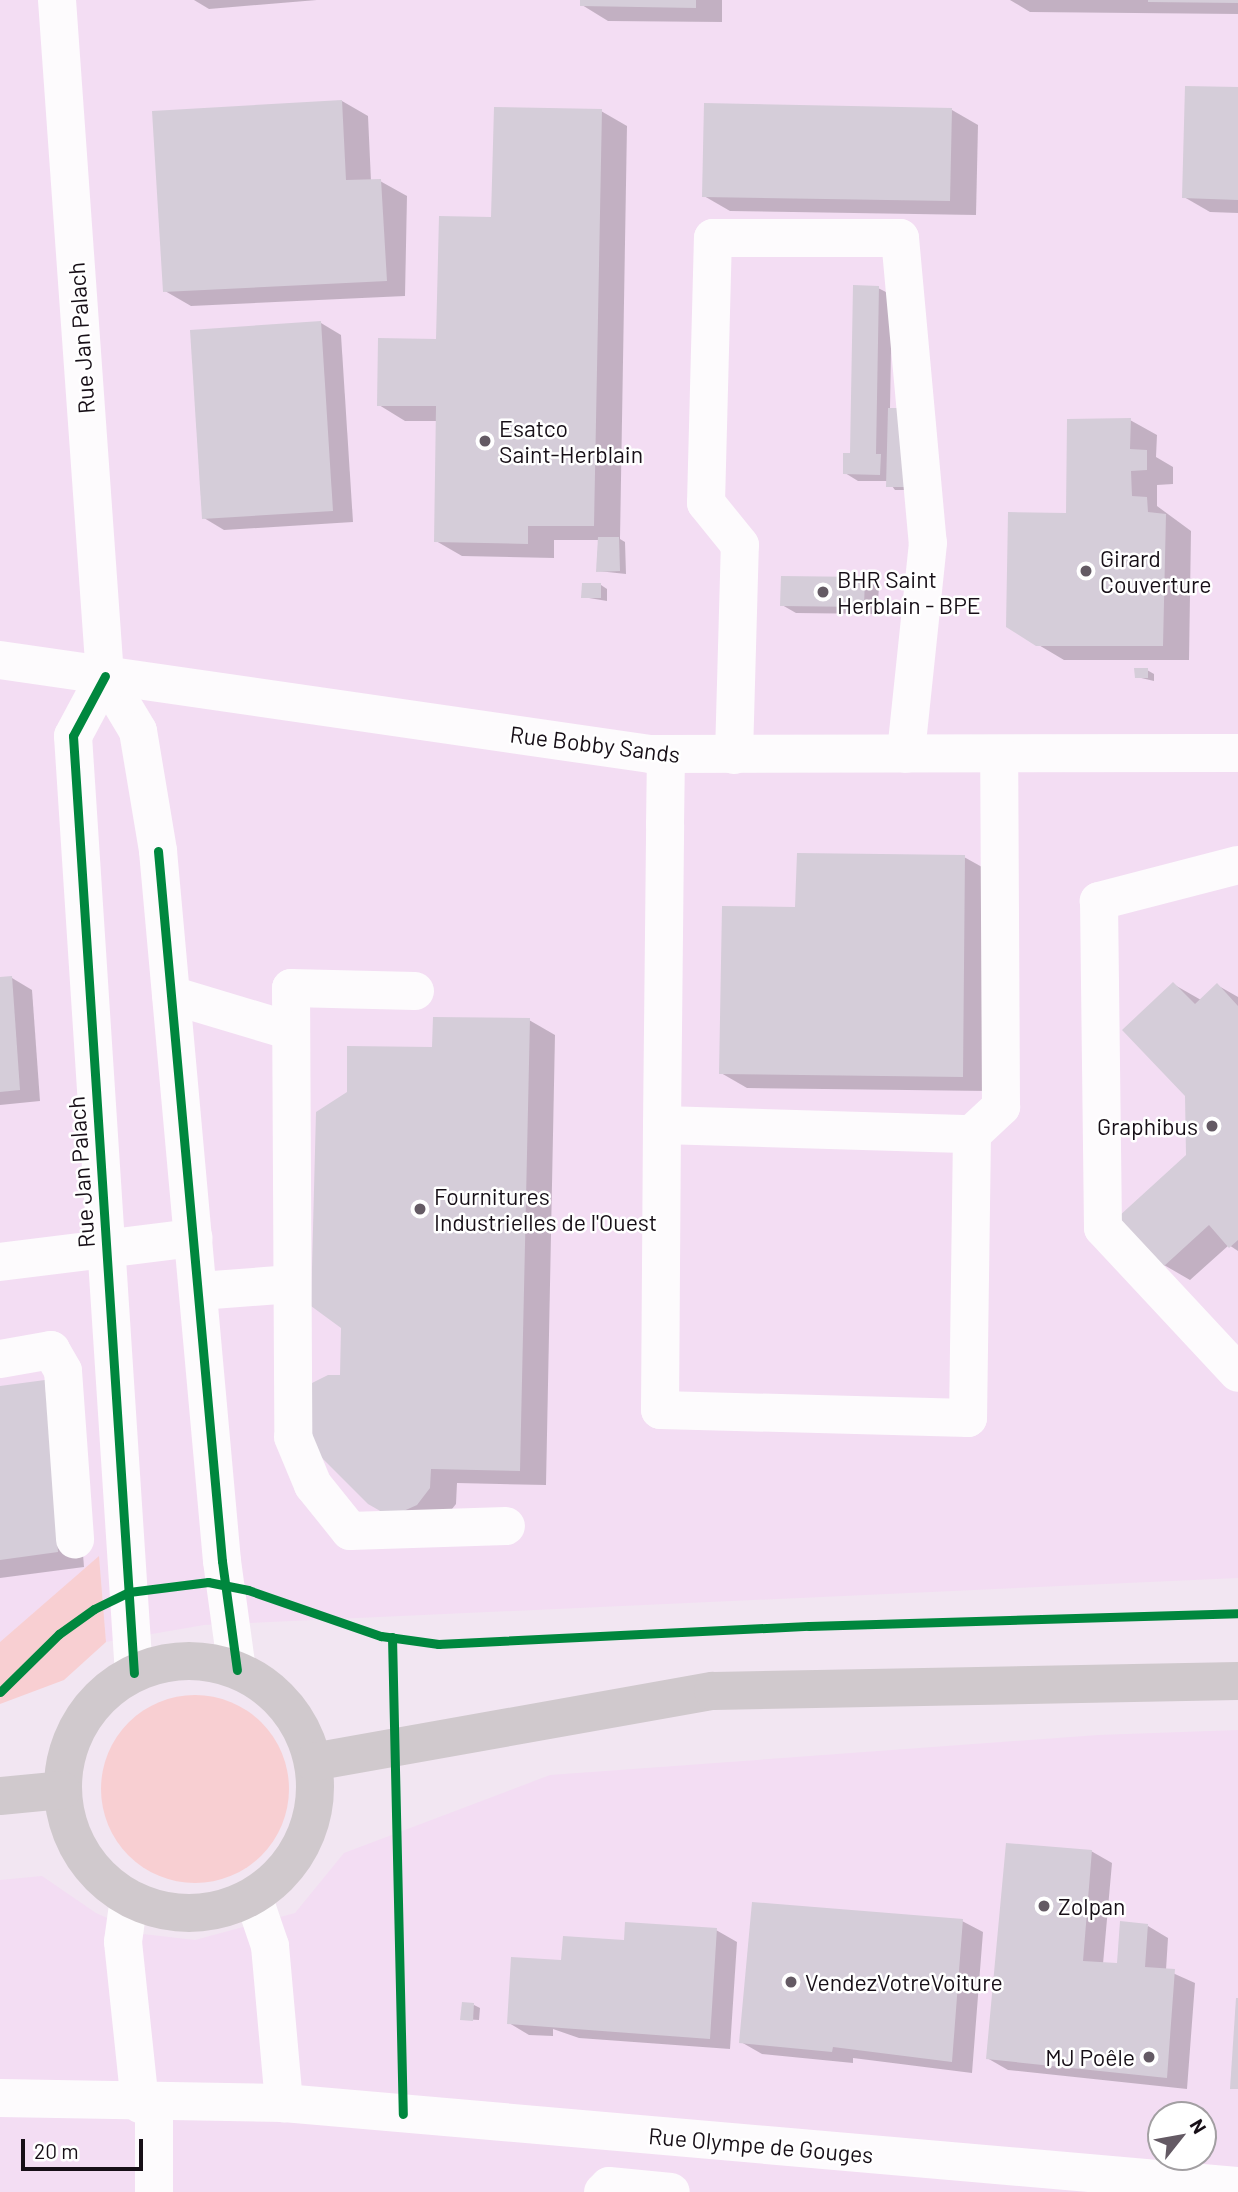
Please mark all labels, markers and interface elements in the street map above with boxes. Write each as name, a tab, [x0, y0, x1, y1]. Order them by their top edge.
street label: Rue Jan Palach	[62, 261, 100, 415]
place label: Esatco Saint-Herblain	[499, 414, 643, 468]
marker: Esatco Saint-Herblain	[477, 433, 493, 449]
place label: Girard Couverture	[1100, 544, 1212, 598]
marker: Girard Couverture	[1078, 563, 1094, 579]
place label: BHR Saint Herblain - BPE	[837, 565, 981, 619]
marker: BHR Saint Herblain - BPE	[815, 584, 831, 600]
street label: Rue Bobby Sands	[508, 720, 682, 768]
street label: Rue Jan Palach	[62, 1095, 100, 1249]
place label: Graphibus	[1097, 1112, 1198, 1140]
marker: Graphibus	[1204, 1118, 1220, 1134]
place label: Fournitures Industrielles de l'Ouest	[434, 1182, 657, 1236]
marker: Fournitures Industrielles de l'Ouest	[412, 1201, 428, 1217]
place label: Zolpan	[1058, 1892, 1125, 1920]
marker: Zolpan	[1036, 1898, 1052, 1914]
place label: VendezVotreVoiture	[805, 1968, 1003, 1996]
marker: VendezVotreVoiture	[783, 1974, 799, 1990]
place label: MJ Poêle	[1045, 2043, 1135, 2071]
marker: MJ Poêle	[1141, 2049, 1157, 2065]
north arrow	[1147, 2101, 1217, 2171]
text: N	[1186, 2115, 1212, 2137]
street label: Rue Olympe de Gouges	[647, 2121, 875, 2169]
scale bar	[24, 2126, 147, 2170]
text: 20 m	[34, 2138, 79, 2163]

